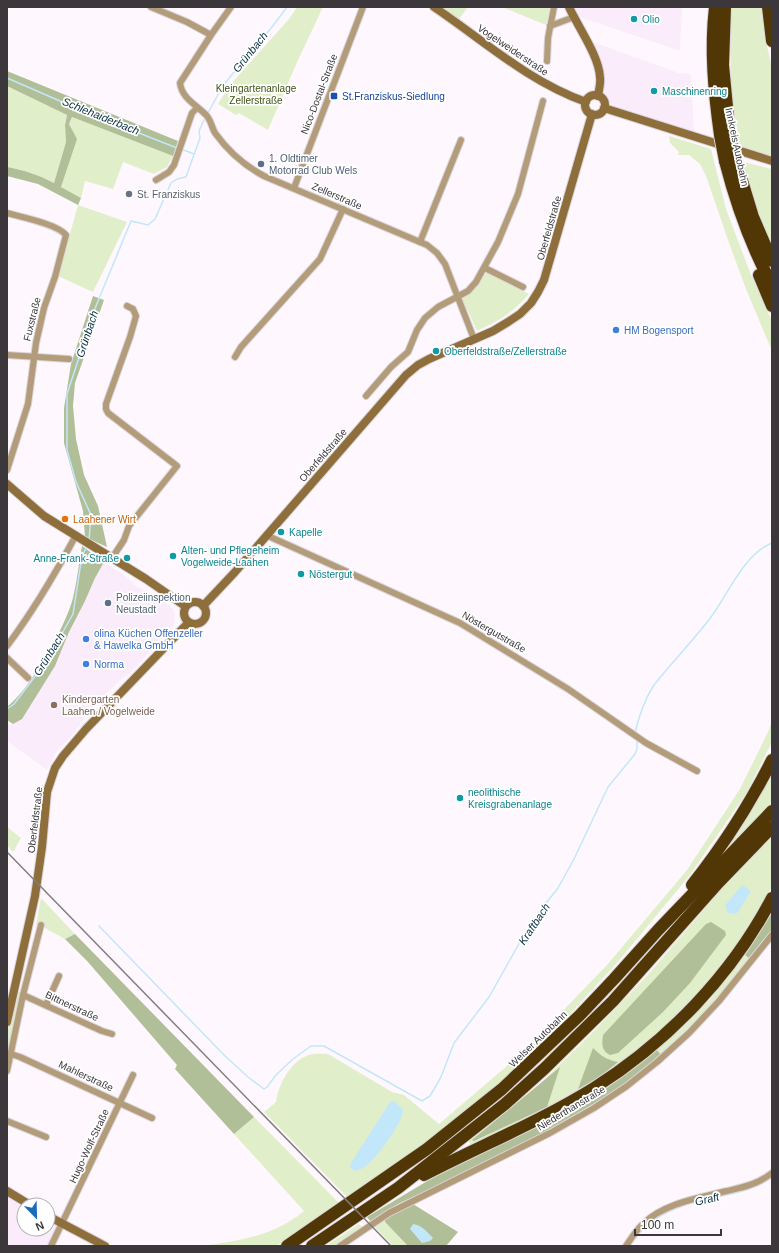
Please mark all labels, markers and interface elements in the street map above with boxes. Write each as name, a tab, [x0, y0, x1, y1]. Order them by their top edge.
marker: Olio	[629, 14, 639, 24]
place label: Olio	[642, 14, 660, 25]
street label: Vogelweiderstraße	[476, 22, 551, 78]
water label: Grünbach	[230, 29, 270, 75]
street label: Nico-Dostal-Straße	[299, 52, 340, 136]
park label: Kleingartenanlage Zellerstraße	[216, 83, 297, 106]
marker: Maschinenring	[649, 86, 659, 96]
place label: Maschinenring	[662, 86, 727, 97]
marker: St.Franziskus-Siedlung	[329, 91, 339, 101]
place label: St.Franziskus-Siedlung	[342, 91, 445, 102]
water label: Schlehaiderbach	[61, 95, 141, 137]
street label: Innkreis Autobahn	[723, 107, 751, 187]
place label: 1. Oldtimer Motorrad Club Wels	[269, 153, 357, 176]
marker: 1. Oldtimer Motorrad Club Wels	[256, 159, 266, 169]
street label: Zellerstraße	[310, 181, 364, 212]
marker: St. Franziskus	[124, 189, 134, 199]
place label: St. Franziskus	[137, 189, 200, 200]
street label: Oberfeldstraße	[535, 194, 564, 262]
street label: Fuxstraße	[21, 295, 43, 342]
water label: Grünbach	[74, 309, 100, 359]
marker: HM Bogensport	[611, 325, 621, 335]
place label: HM Bogensport	[624, 325, 694, 336]
marker: Oberfeldstraße/Zellerstraße	[431, 346, 441, 356]
place label: Oberfeldstraße/Zellerstraße	[444, 346, 567, 357]
street label: Oberfeldstraße	[297, 426, 349, 484]
marker: Laahener Wirt	[60, 514, 70, 524]
place label: Laahener Wirt	[73, 514, 136, 525]
marker: Kapelle	[276, 527, 286, 537]
place label: Kapelle	[289, 527, 323, 538]
place label: Alten- und Pflegeheim Vogelweide-Laahen	[181, 545, 279, 568]
marker: Alten- und Pflegeheim Vogelweide-Laahen	[168, 551, 178, 561]
place label: Anne-Frank-Straße	[33, 553, 119, 564]
marker: Anne-Frank-Straße	[122, 553, 132, 563]
marker: Nöstergut	[296, 569, 306, 579]
place label: Nöstergut	[309, 569, 353, 580]
place label: Polizeiinspektion Neustadt	[116, 592, 191, 615]
marker: Polizeiinspektion Neustadt	[103, 598, 113, 608]
street label: Nöstergutstraße	[460, 609, 528, 655]
place label: olina Küchen Offenzeller & Hawelka GmbH	[94, 628, 203, 651]
water label: Grünbach	[31, 630, 67, 678]
marker: olina Küchen Offenzeller & Hawelka GmbH	[81, 634, 91, 644]
marker: Norma	[81, 659, 91, 669]
place label: Norma	[94, 659, 124, 670]
place label: Kindergarten Laahen / Vogelweide	[62, 694, 155, 717]
marker: Kindergarten Laahen / Vogelweide	[49, 700, 59, 710]
street label: Oberfeldstraße	[25, 786, 45, 854]
place label: neolithische Kreisgrabenanlage	[468, 787, 552, 810]
marker: neolithische Kreisgrabenanlage	[455, 793, 465, 803]
water label: Kraftbach	[516, 901, 552, 947]
street label: Bittnerstraße	[44, 989, 101, 1023]
street label: Welser Autobahn	[507, 1009, 569, 1069]
street label: Mahlerstraße	[57, 1059, 115, 1094]
street label: Niederthanstraße	[535, 1083, 607, 1133]
street label: Hugo-Wolf-Straße	[67, 1107, 111, 1185]
water label: Graft	[694, 1190, 721, 1208]
north arrow	[16, 1197, 56, 1237]
scale bar	[635, 1211, 721, 1237]
text: 100 m	[641, 1218, 674, 1232]
text: N	[34, 1219, 46, 1233]

